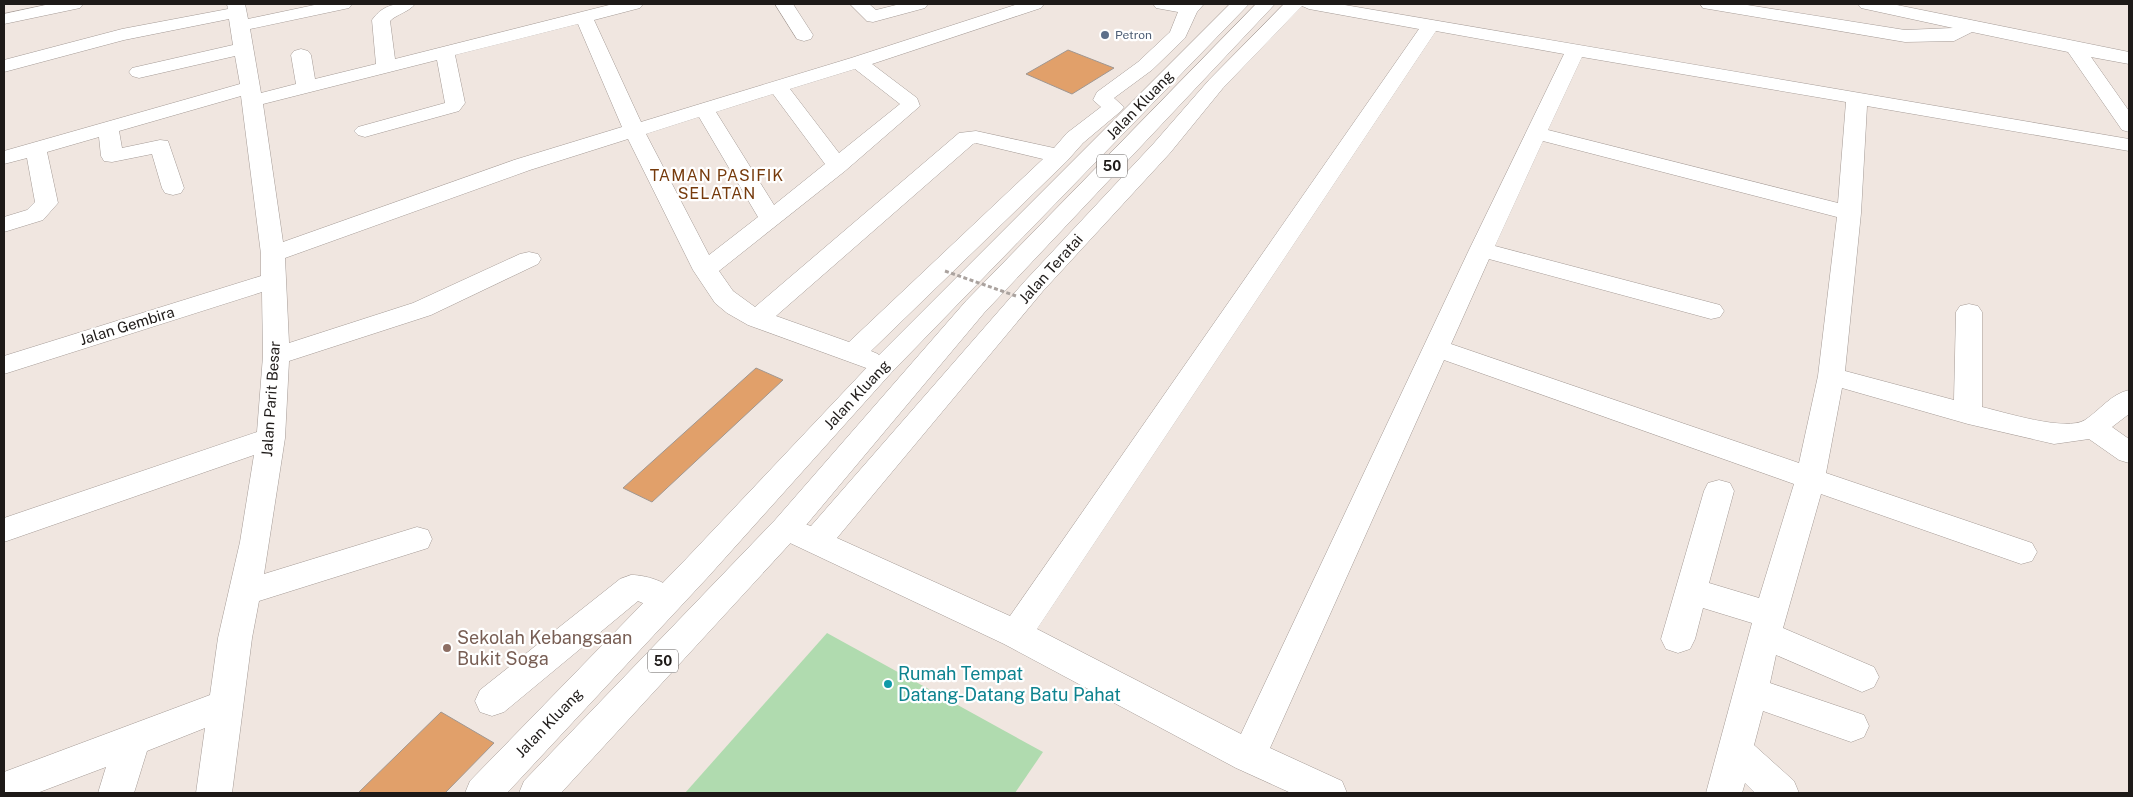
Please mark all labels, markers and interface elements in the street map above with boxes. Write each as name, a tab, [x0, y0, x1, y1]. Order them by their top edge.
place label: Petron	[1115, 28, 1152, 42]
marker: Petron	[1099, 29, 1111, 41]
street label: Jalan Kluang	[1103, 67, 1177, 142]
road number: 50	[1097, 154, 1127, 178]
district label: TAMAN PASIFIK SELATAN	[650, 166, 784, 203]
street label: Jalan Teratai	[1015, 231, 1086, 307]
street label: Jalan Gembira	[77, 303, 176, 348]
street label: Jalan Parit Besar	[258, 340, 283, 458]
street label: Jalan Kluang	[820, 356, 893, 433]
place label: Sekolah Kebangsaan Bukit Soga	[457, 627, 632, 669]
marker: Sekolah Kebangsaan Bukit Soga	[441, 642, 453, 654]
road number: 50	[648, 649, 678, 672]
place label: Rumah Tempat Datang-Datang Batu Pahat	[898, 663, 1121, 705]
marker: Rumah Tempat Datang-Datang Batu Pahat	[882, 678, 894, 690]
street label: Jalan Kluang	[512, 685, 586, 760]

